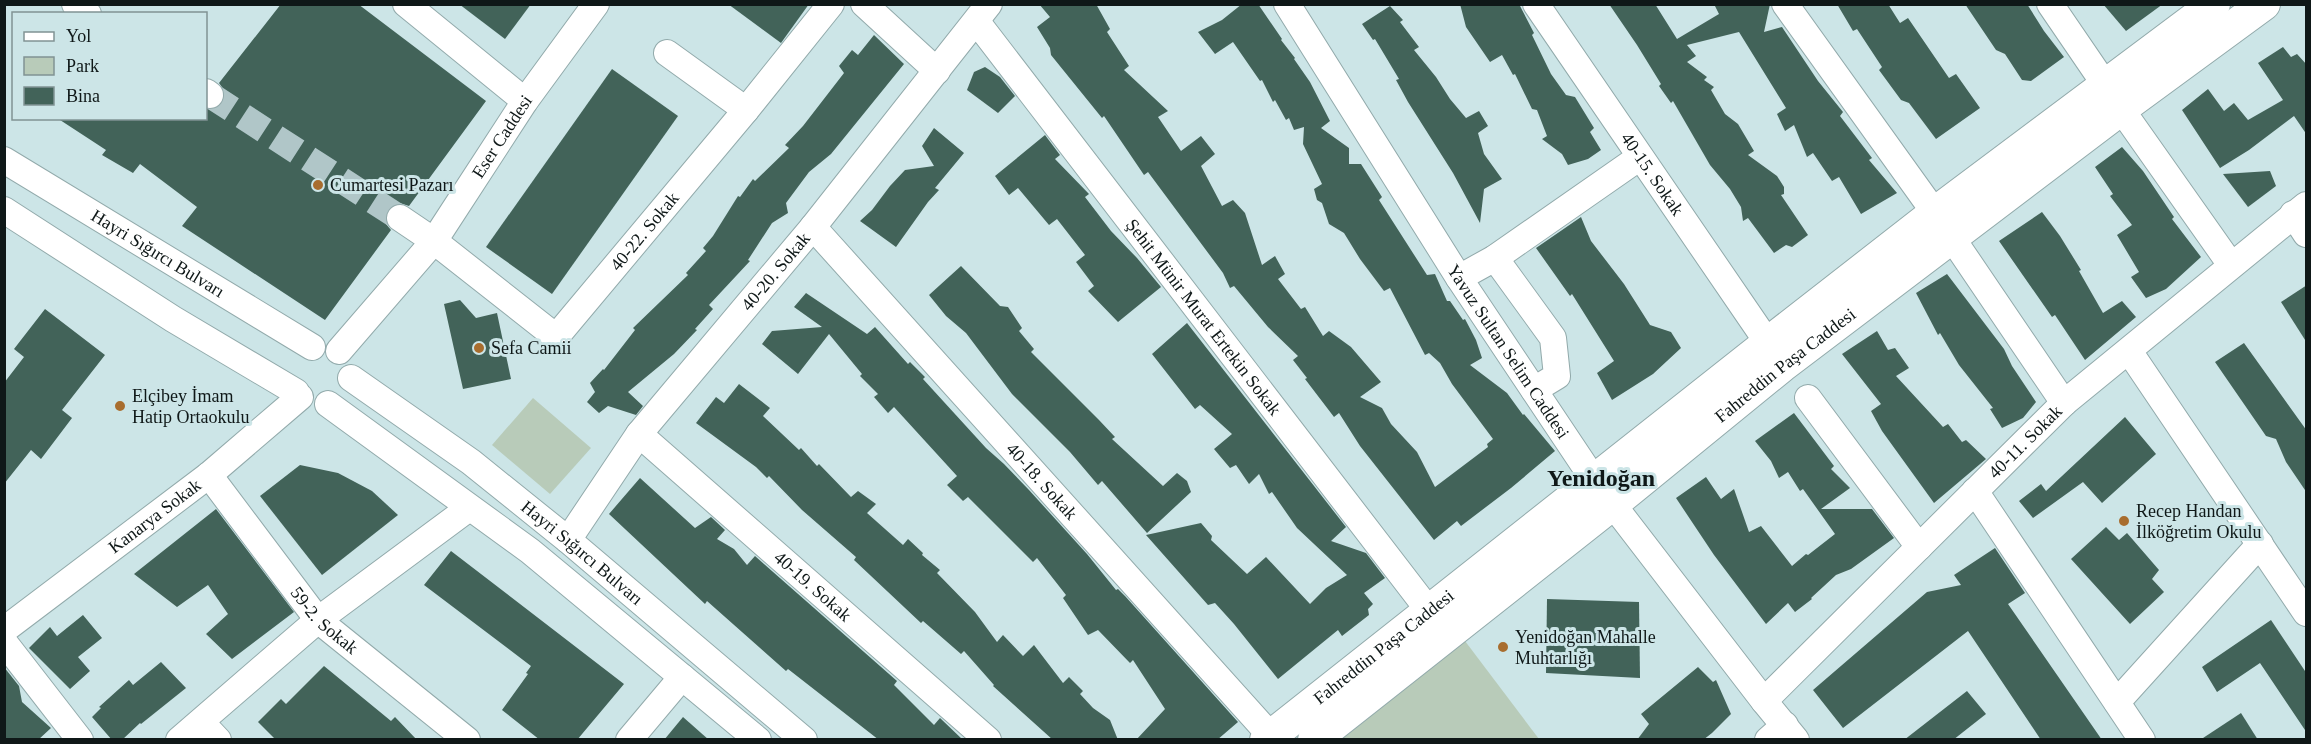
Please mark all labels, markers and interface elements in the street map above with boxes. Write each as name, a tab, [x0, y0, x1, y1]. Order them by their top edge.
legend	[12, 12, 207, 120]
text: Yol	[66, 26, 91, 46]
text: Park	[66, 56, 99, 76]
text: Bina	[66, 86, 100, 106]
street label: Eser Caddesi	[468, 91, 536, 182]
street label: 40-15. Sokak	[1617, 129, 1688, 219]
place label: Cumartesi Pazarı	[330, 175, 453, 195]
marker: Cumartesi Pazarı	[311, 178, 325, 192]
street label: 40-22. Sokak	[606, 188, 683, 275]
street label: Hayri Sığırcı Bulvarı	[88, 205, 228, 301]
street label: Şehit Münir Murat Ertekin Sokak	[1122, 215, 1285, 419]
street label: 40-20. Sokak	[737, 228, 814, 315]
street label: Yavuz Sultan Selim Caddesi	[1443, 261, 1573, 442]
street label: Fahreddin Paşa Caddesi	[1711, 304, 1859, 427]
place label: Sefa Camii	[491, 338, 571, 358]
marker: Sefa Camii	[472, 341, 486, 355]
place label: Elçibey İmam Hatip Ortaokulu	[132, 386, 249, 427]
marker: Elçibey İmam Hatip Ortaokulu	[113, 399, 127, 413]
street label: 40-11. Sokak	[1984, 401, 2066, 482]
street label: 40-18. Sokak	[1002, 439, 1081, 524]
district label: Yenidoğan	[1547, 465, 1655, 491]
street label: Kanarya Sokak	[105, 475, 205, 557]
street label: Hayri Sığırcı Bulvarı	[517, 496, 647, 609]
place label: Recep Handan İlköğretim Okulu	[2136, 501, 2261, 542]
marker: Recep Handan İlköğretim Okulu	[2117, 514, 2131, 528]
street label: 40-19. Sokak	[770, 547, 855, 625]
street label: 59-2. Sokak	[287, 583, 362, 658]
street label: Fahreddin Paşa Caddesi	[1310, 585, 1458, 708]
place label: Yenidoğan Mahalle Muhtarlığı	[1515, 627, 1656, 668]
marker: Yenidoğan Mahalle Muhtarlığı	[1496, 640, 1510, 654]

